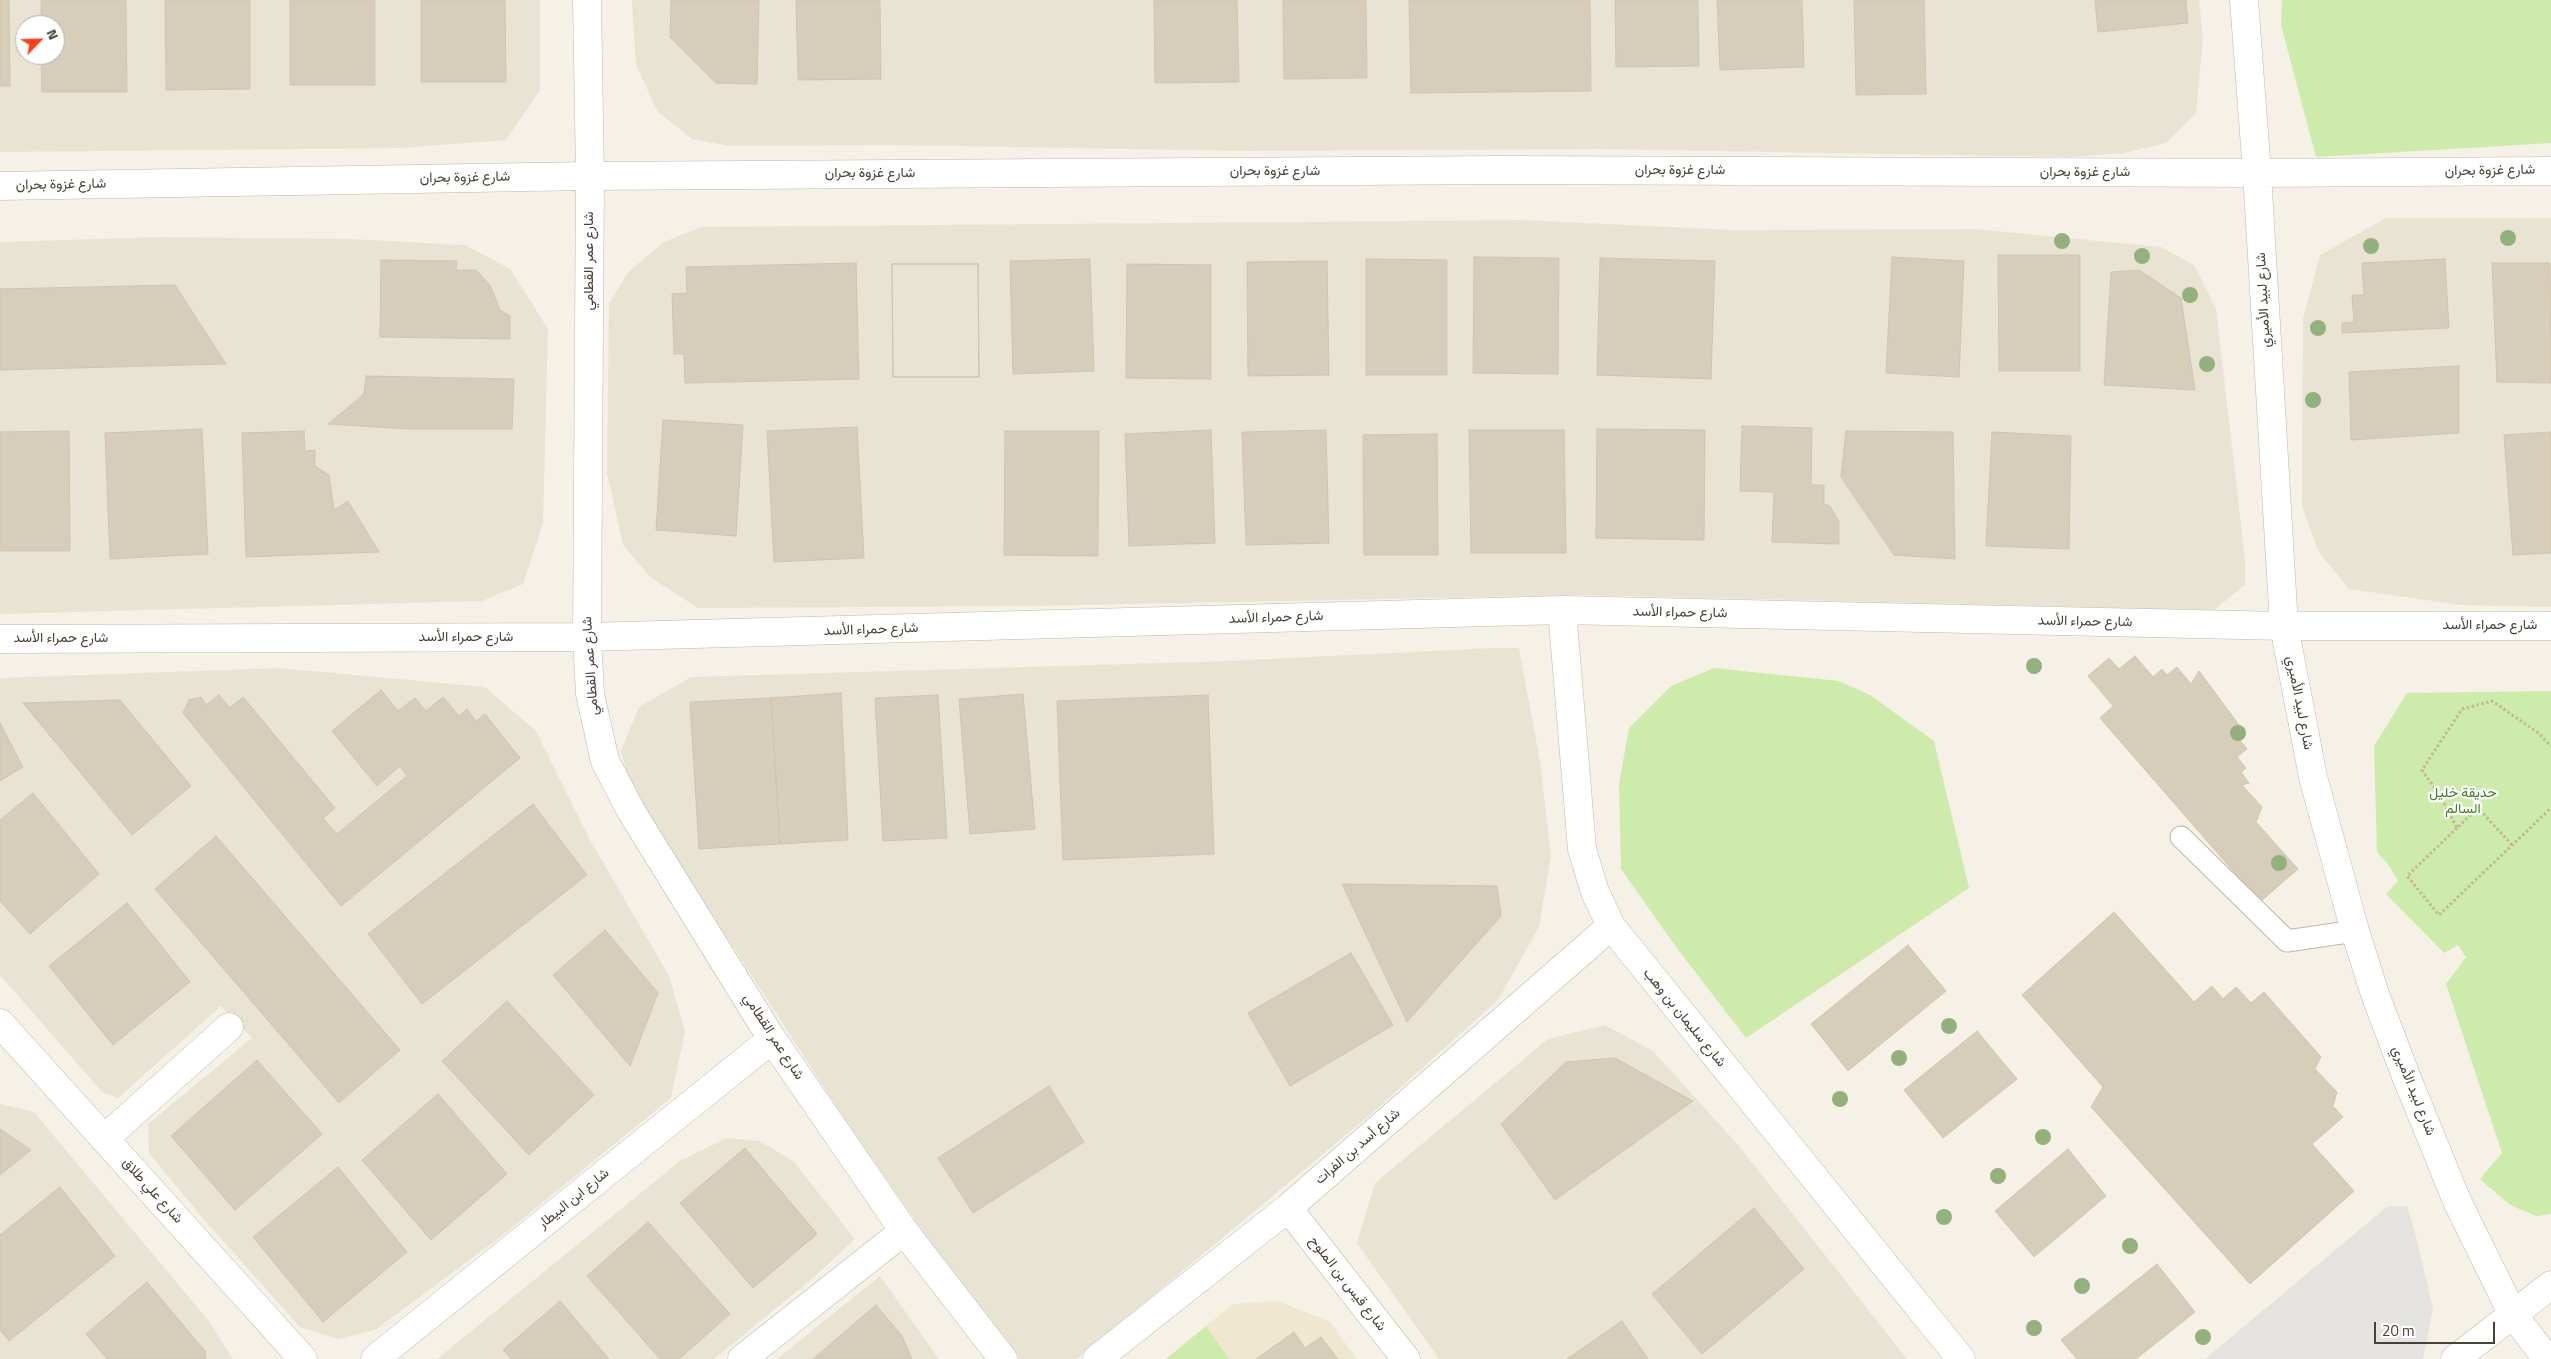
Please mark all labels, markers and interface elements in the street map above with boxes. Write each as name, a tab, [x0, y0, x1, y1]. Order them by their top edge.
north arrow	[15, 15, 65, 65]
text: N	[42, 25, 65, 43]
street label: شارع غزوة بحران	[2445, 162, 2535, 180]
street label: شارع غزوة بحران	[1635, 163, 1725, 179]
street label: شارع غزوة بحران	[1230, 164, 1320, 180]
street label: شارع غزوة بحران	[2040, 165, 2130, 181]
street label: شارع غزوة بحران	[825, 166, 915, 182]
street label: شارع غزوة بحران	[420, 169, 510, 187]
street label: شارع غزوة بحران	[16, 176, 106, 194]
street label: شارع عمر القطامي	[582, 211, 598, 311]
street label: شارع لبيد الأميري	[2253, 252, 2275, 348]
street label: شارع حمراء الأسد	[1632, 604, 1728, 622]
street label: شارع حمراء الأسد	[1228, 608, 1324, 628]
street label: شارع حمراء الأسد	[2037, 613, 2133, 631]
street label: شارع عمر القطامي	[579, 616, 603, 716]
street label: شارع حمراء الأسد	[2443, 618, 2537, 634]
street label: شارع حمراء الأسد	[823, 620, 919, 640]
street label: شارع حمراء الأسد	[419, 630, 513, 646]
street label: شارع حمراء الأسد	[14, 631, 108, 647]
street label: شارع لبيد الأميري	[2282, 655, 2316, 751]
park label: حديقة خليل السالم	[2429, 786, 2497, 819]
street label: شارع سليمان بن وهب	[1639, 965, 1729, 1071]
street label: شارع عمر القطامي	[739, 991, 807, 1083]
street label: شارع لبيد الأميري	[2387, 1044, 2439, 1138]
street label: شارع أسد بن الفرات	[1312, 1105, 1404, 1189]
street label: شارع علي طلاق	[118, 1155, 186, 1227]
street label: شارع ابن البيطار	[535, 1165, 613, 1233]
street label: شارع قيس بن الملوح	[1305, 1233, 1389, 1335]
scale bar	[2376, 1312, 2497, 1344]
text: 20 m	[2382, 1319, 2415, 1342]

